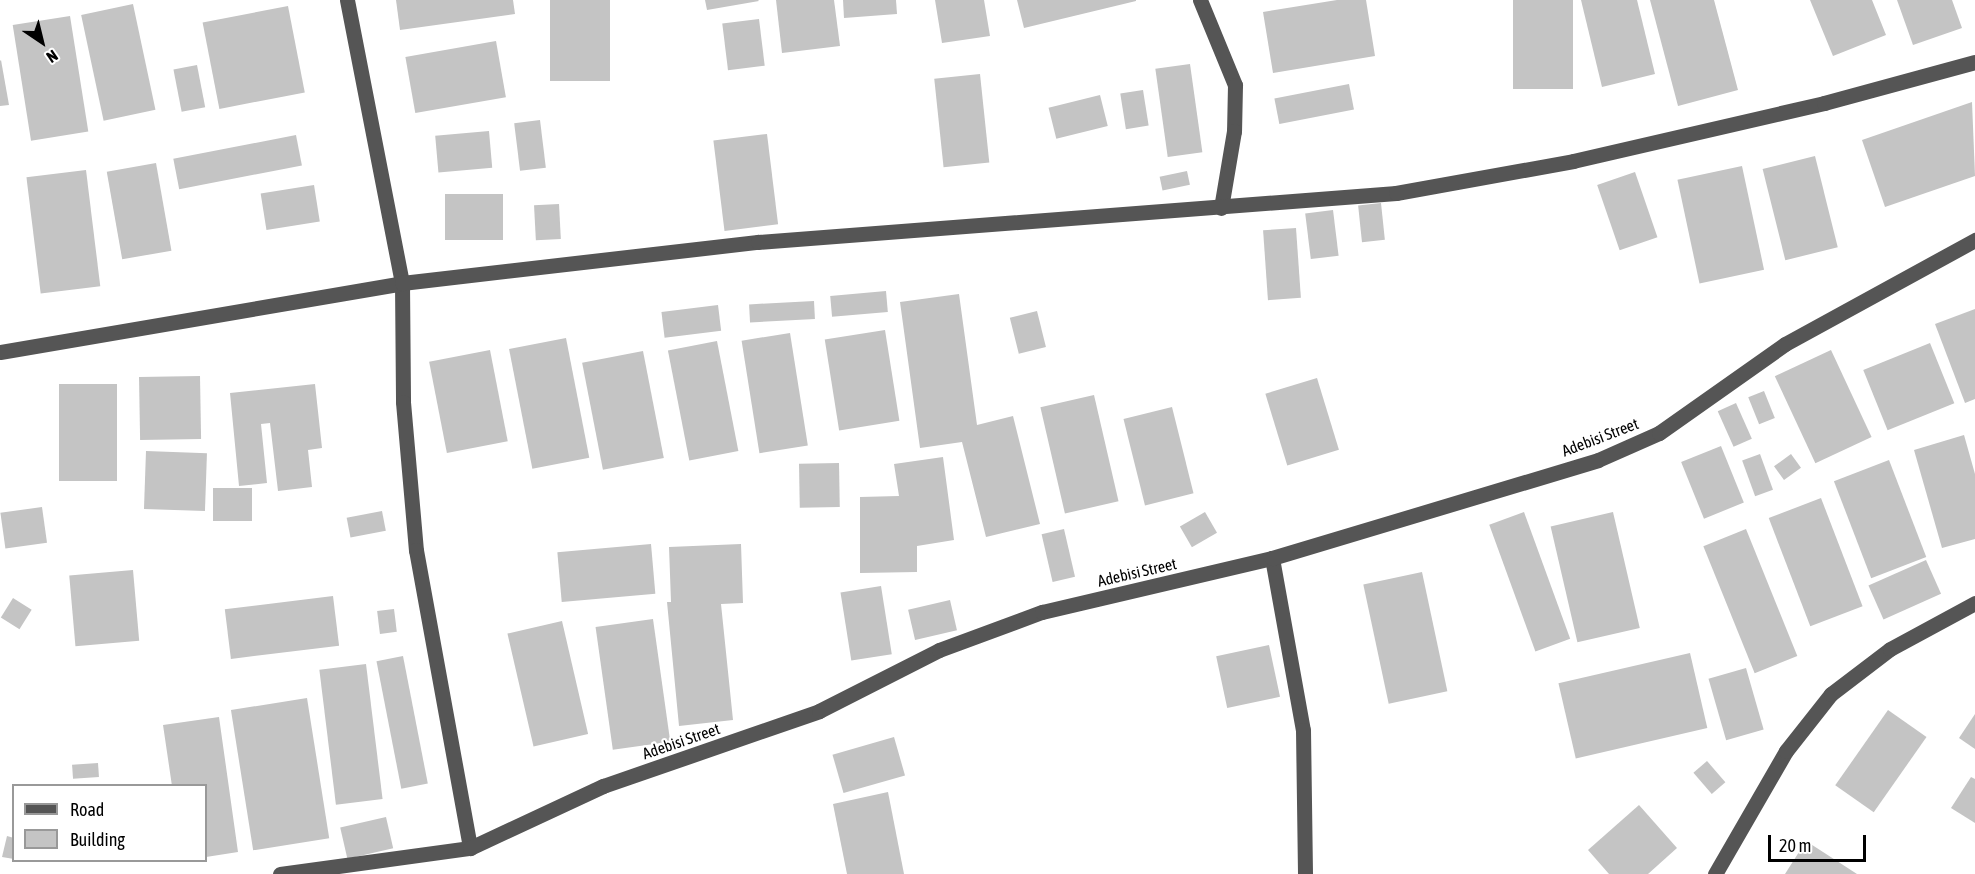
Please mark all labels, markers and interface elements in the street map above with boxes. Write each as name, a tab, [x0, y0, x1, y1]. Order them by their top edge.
north arrow	[12, 12, 72, 72]
text: N	[43, 47, 61, 67]
street label: Adebisi Street	[1559, 414, 1641, 460]
street label: Adebisi Street	[1096, 554, 1178, 590]
street label: Adebisi Street	[640, 719, 722, 763]
legend	[12, 784, 207, 862]
text: Road	[70, 799, 104, 820]
scale bar	[1771, 823, 1868, 861]
text: Building	[70, 829, 125, 850]
text: 20 m	[1779, 835, 1811, 856]

